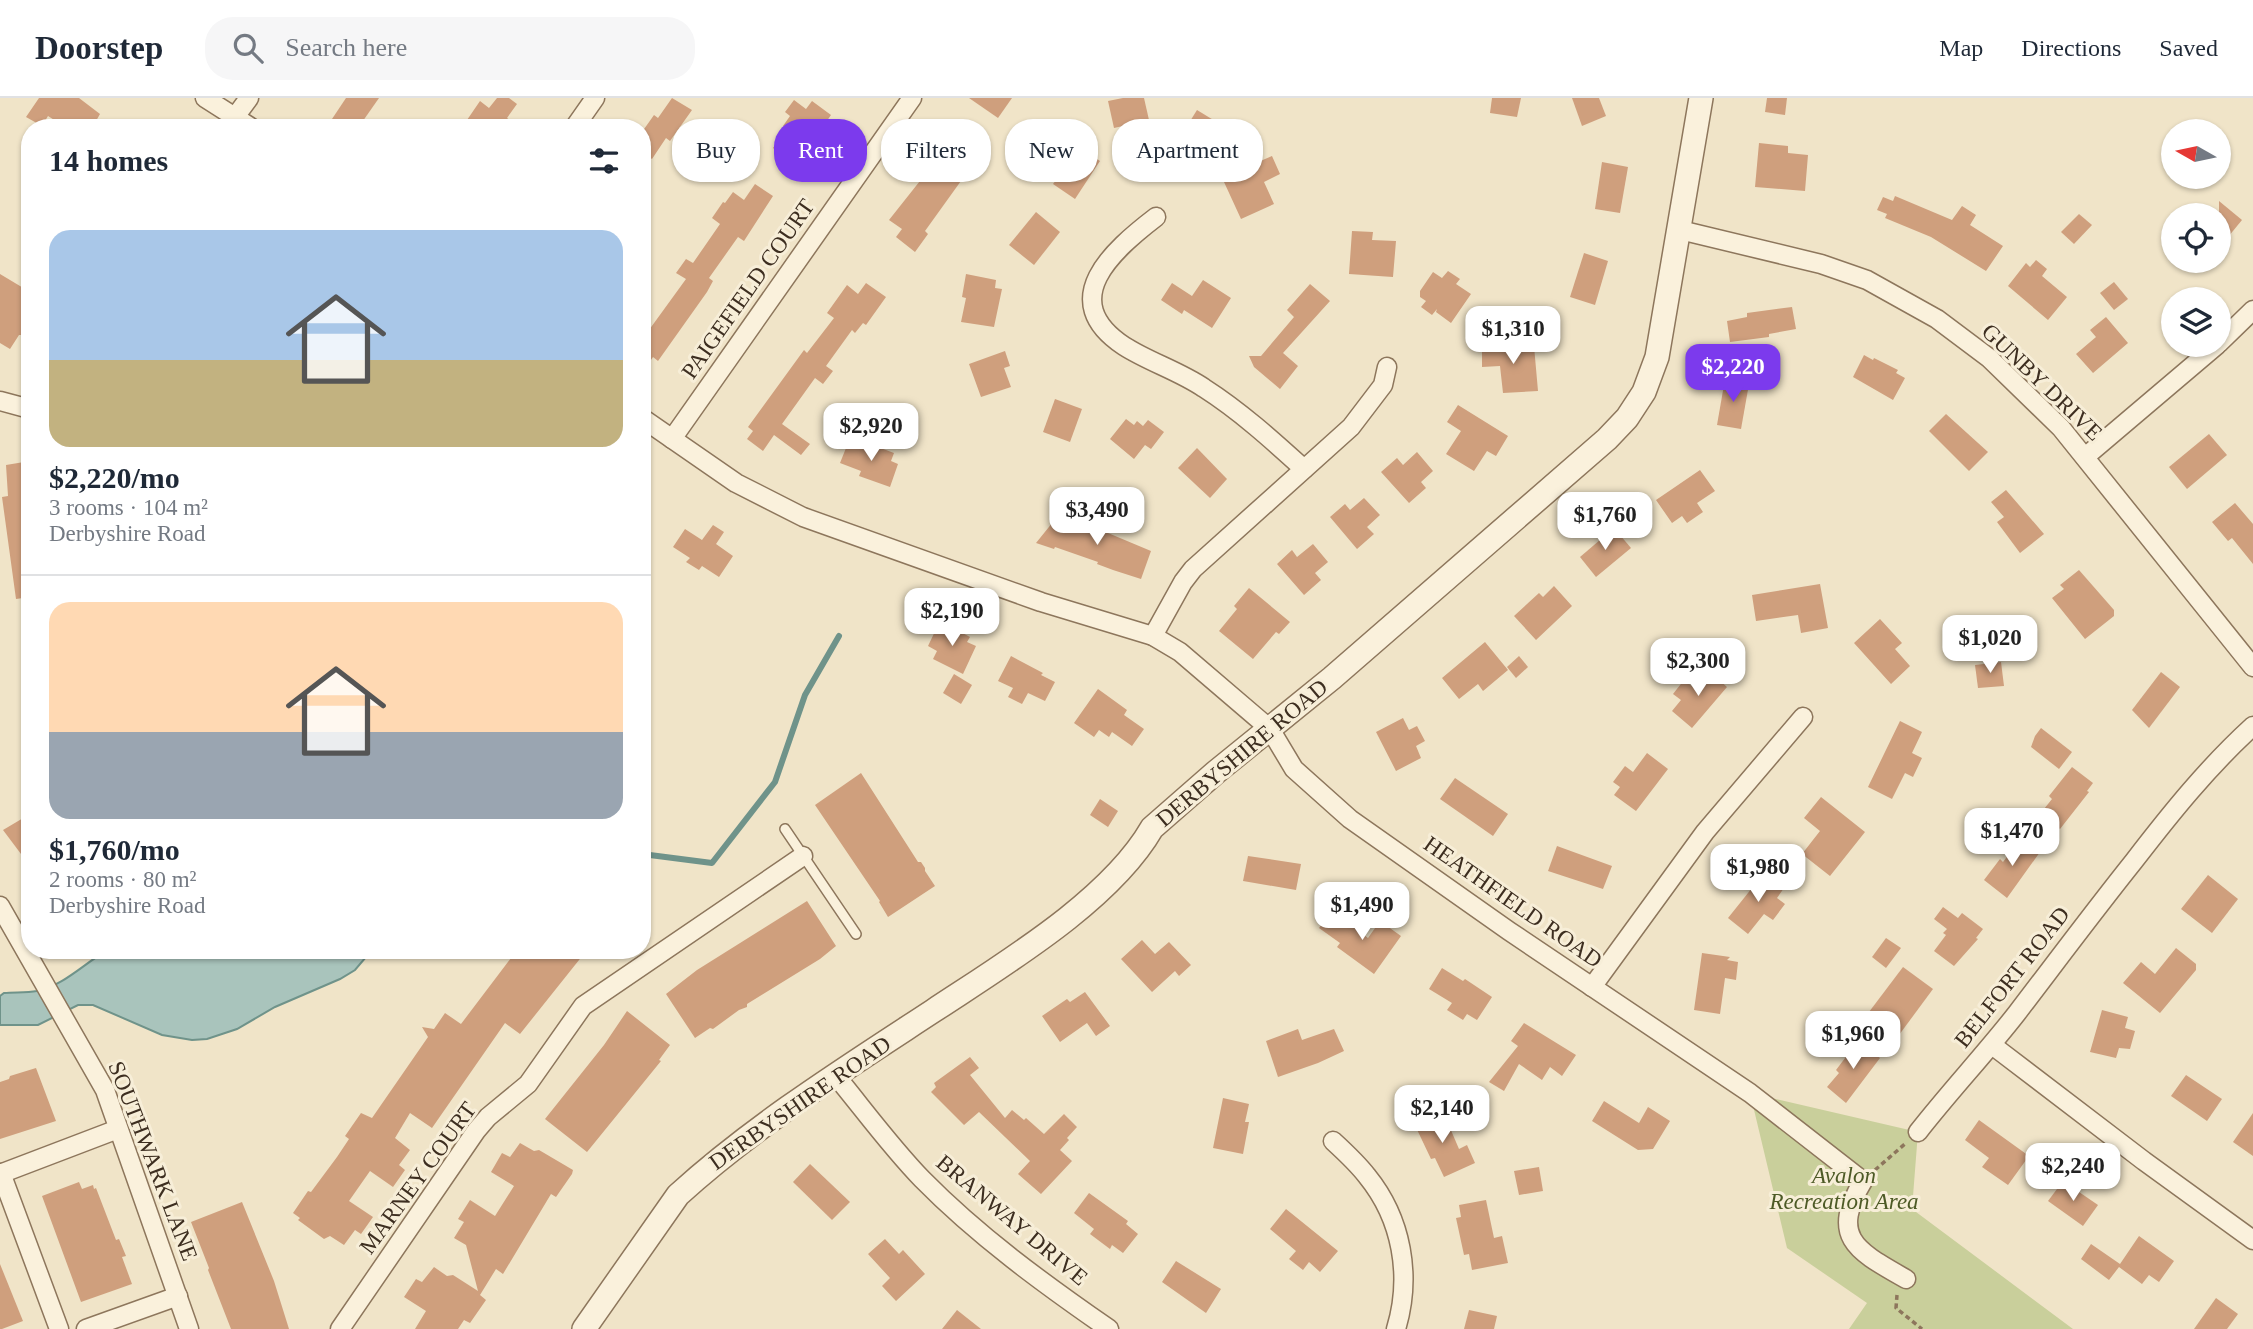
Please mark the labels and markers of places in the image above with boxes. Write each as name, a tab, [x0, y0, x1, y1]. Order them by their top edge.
pin: $1,310	[1456, 306, 1570, 366]
pin: $2,220	[1676, 344, 1790, 404]
pin: $2,920	[814, 404, 928, 463]
pin: $3,490	[1040, 488, 1154, 547]
pin: $1,760	[1548, 492, 1662, 552]
pin: $2,190	[895, 588, 1009, 648]
pin: $1,020	[1933, 616, 2047, 675]
pin: $2,300	[1641, 638, 1755, 698]
pin: $1,470	[1955, 808, 2069, 868]
pin: $1,980	[1701, 844, 1815, 904]
pin: $1,490	[1305, 882, 1419, 942]
pin: $1,960	[1796, 1012, 1910, 1071]
pin: $2,140	[1385, 1086, 1499, 1145]
pin: $2,240	[2016, 1144, 2130, 1203]

